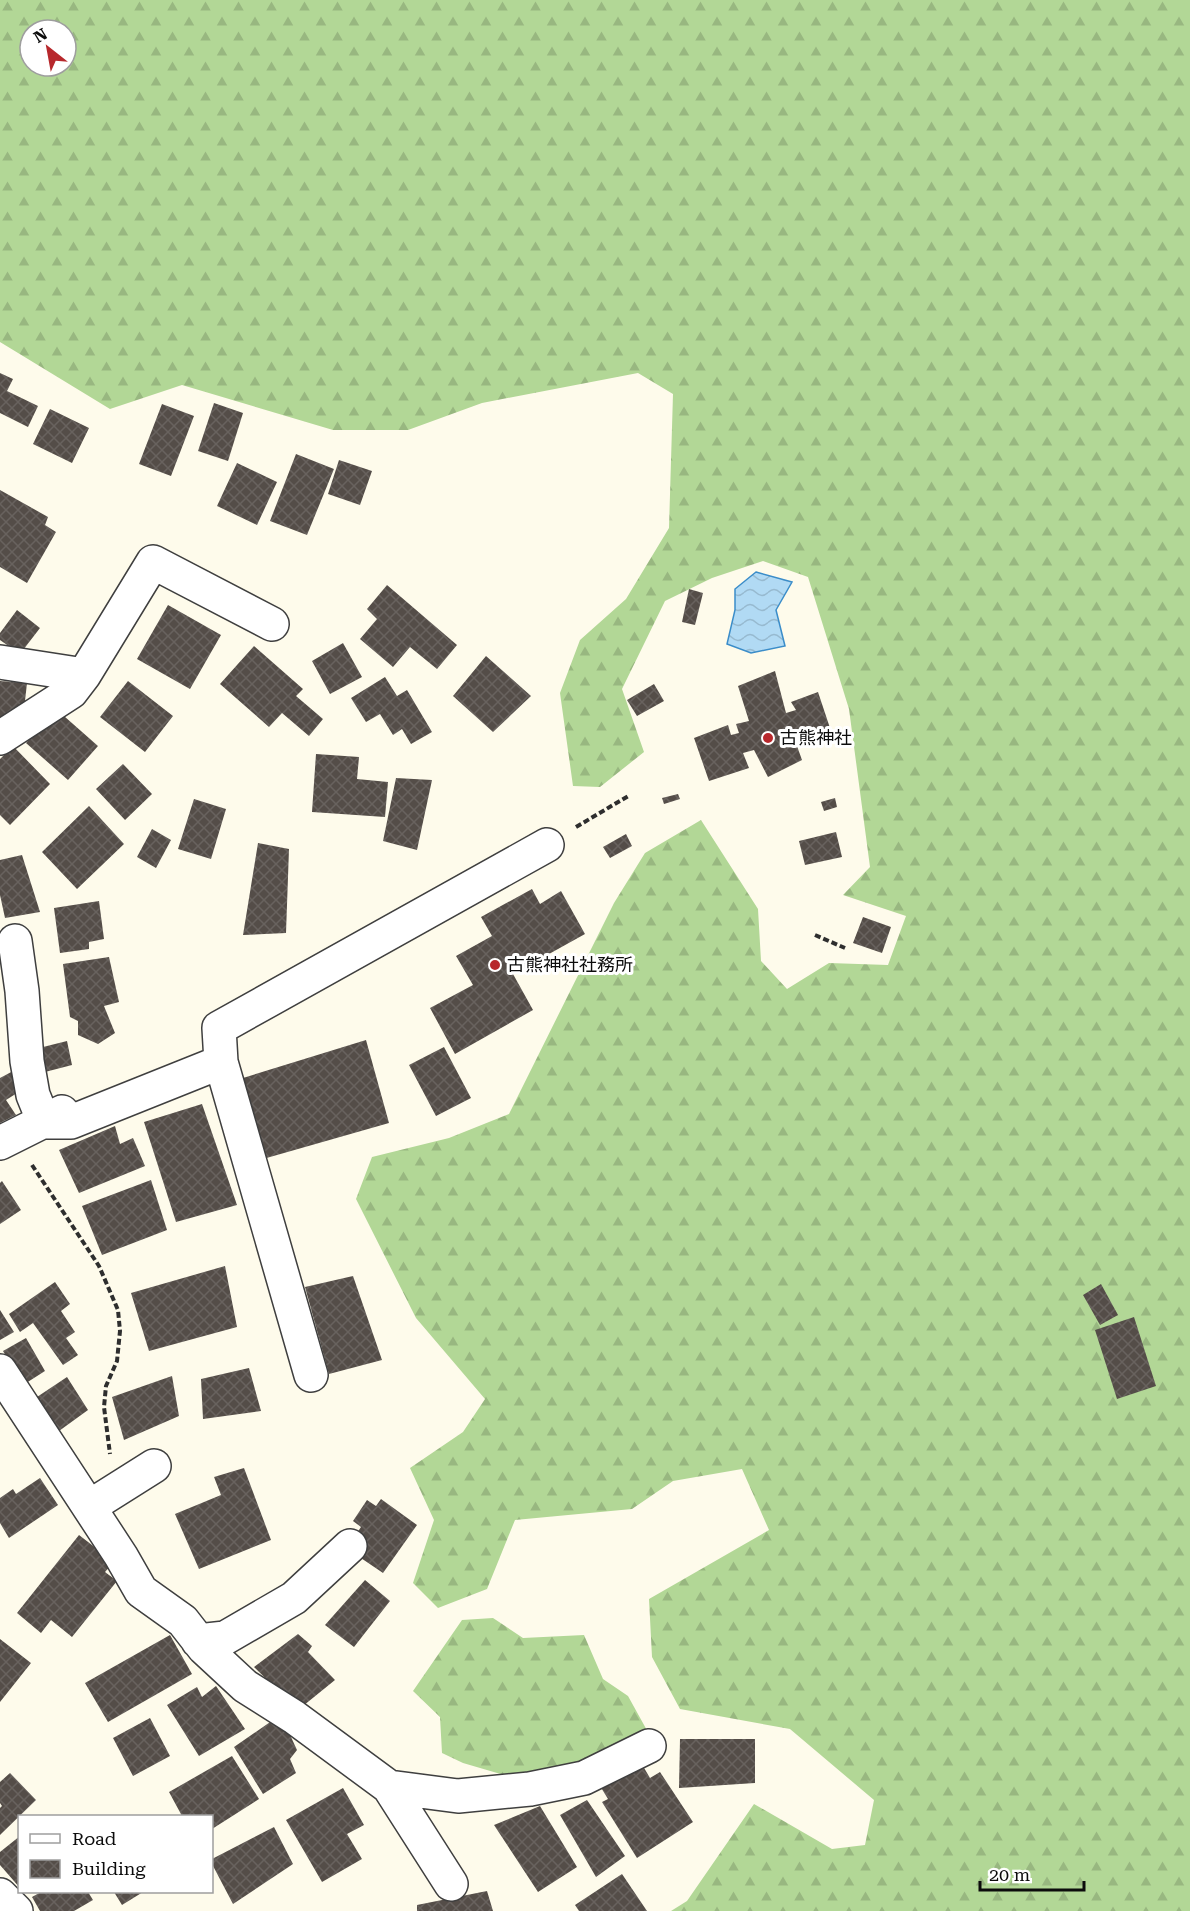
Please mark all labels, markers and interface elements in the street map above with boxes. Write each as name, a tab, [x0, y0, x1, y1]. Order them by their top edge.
north arrow	[18, 18, 78, 78]
text: N	[30, 24, 51, 47]
place label: 古熊神社	[780, 727, 852, 748]
marker: 古熊神社	[761, 731, 775, 745]
place label: 古熊神社社務所	[507, 954, 633, 975]
marker: 古熊神社社務所	[488, 958, 502, 972]
legend	[18, 1815, 213, 1893]
text: Road	[72, 1828, 117, 1849]
scale bar	[980, 1854, 1084, 1892]
text: Building	[72, 1858, 146, 1879]
text: 20 m	[989, 1864, 1030, 1885]

